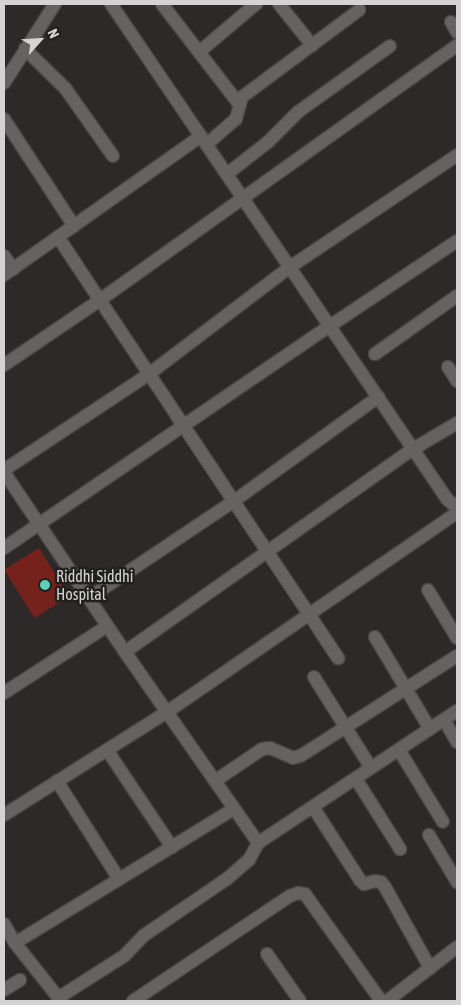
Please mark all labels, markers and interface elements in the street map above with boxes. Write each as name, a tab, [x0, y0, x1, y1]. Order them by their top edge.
north arrow	[15, 15, 65, 65]
text: N	[44, 26, 62, 41]
place label: Riddhi Siddhi Hospital	[56, 566, 133, 604]
marker: Riddhi Siddhi Hospital	[38, 578, 52, 592]

